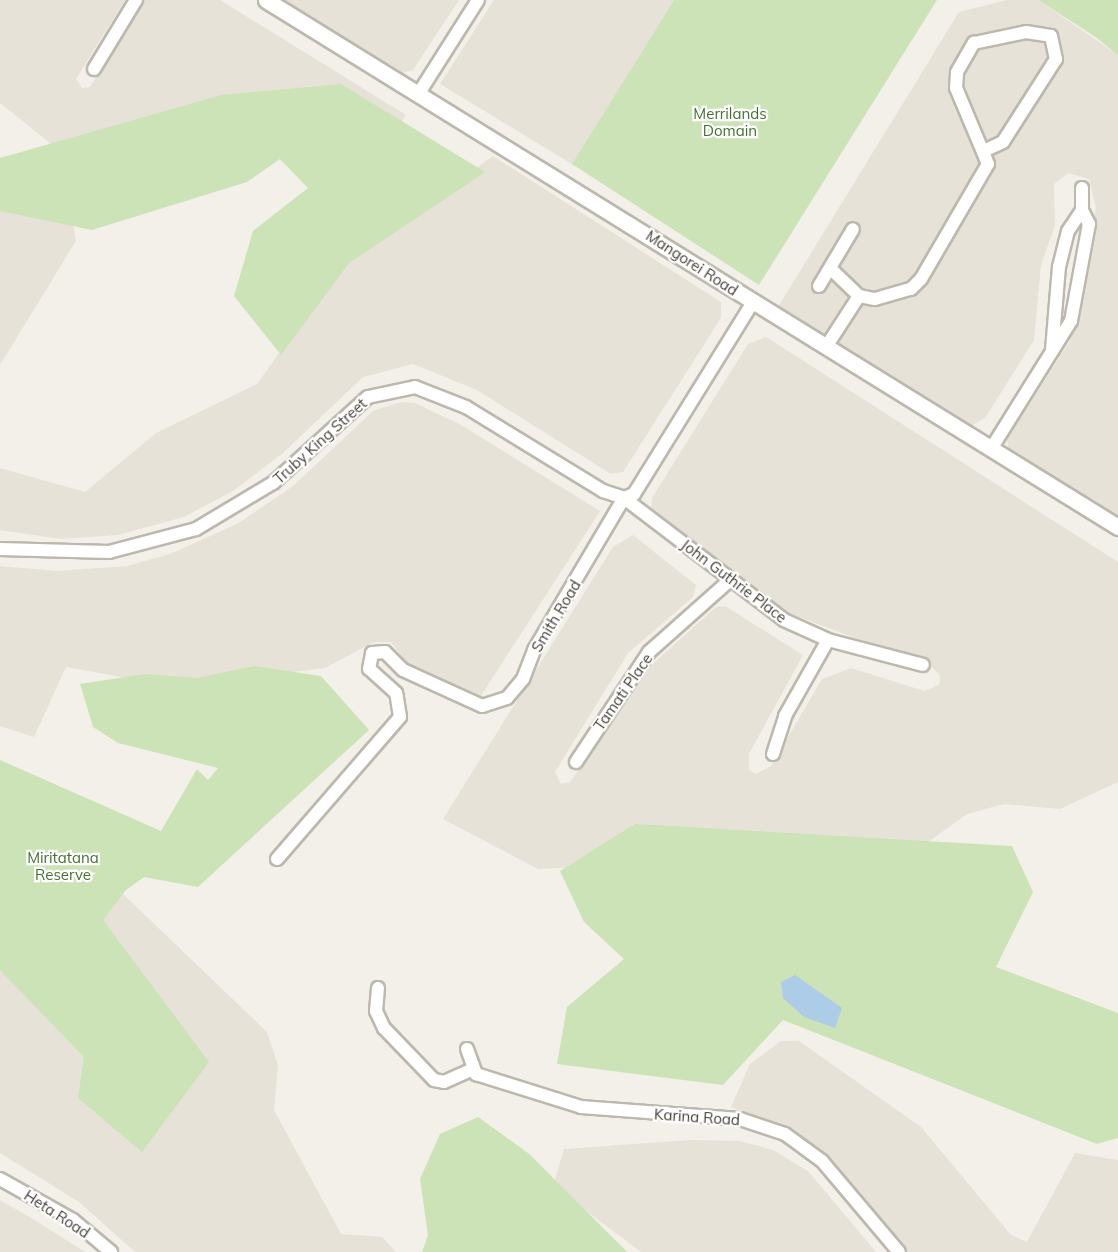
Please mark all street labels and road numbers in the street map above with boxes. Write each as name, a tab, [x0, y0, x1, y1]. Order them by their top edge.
street label: Mangorei Road	[643, 227, 741, 299]
street label: Truby King Street	[270, 394, 370, 488]
street label: John Guthrie Place	[678, 535, 790, 627]
street label: Smith Road	[527, 577, 585, 655]
street label: Tamati Place	[590, 650, 656, 734]
street label: Karina Road	[653, 1105, 741, 1129]
street label: Heta Road	[21, 1186, 93, 1242]

